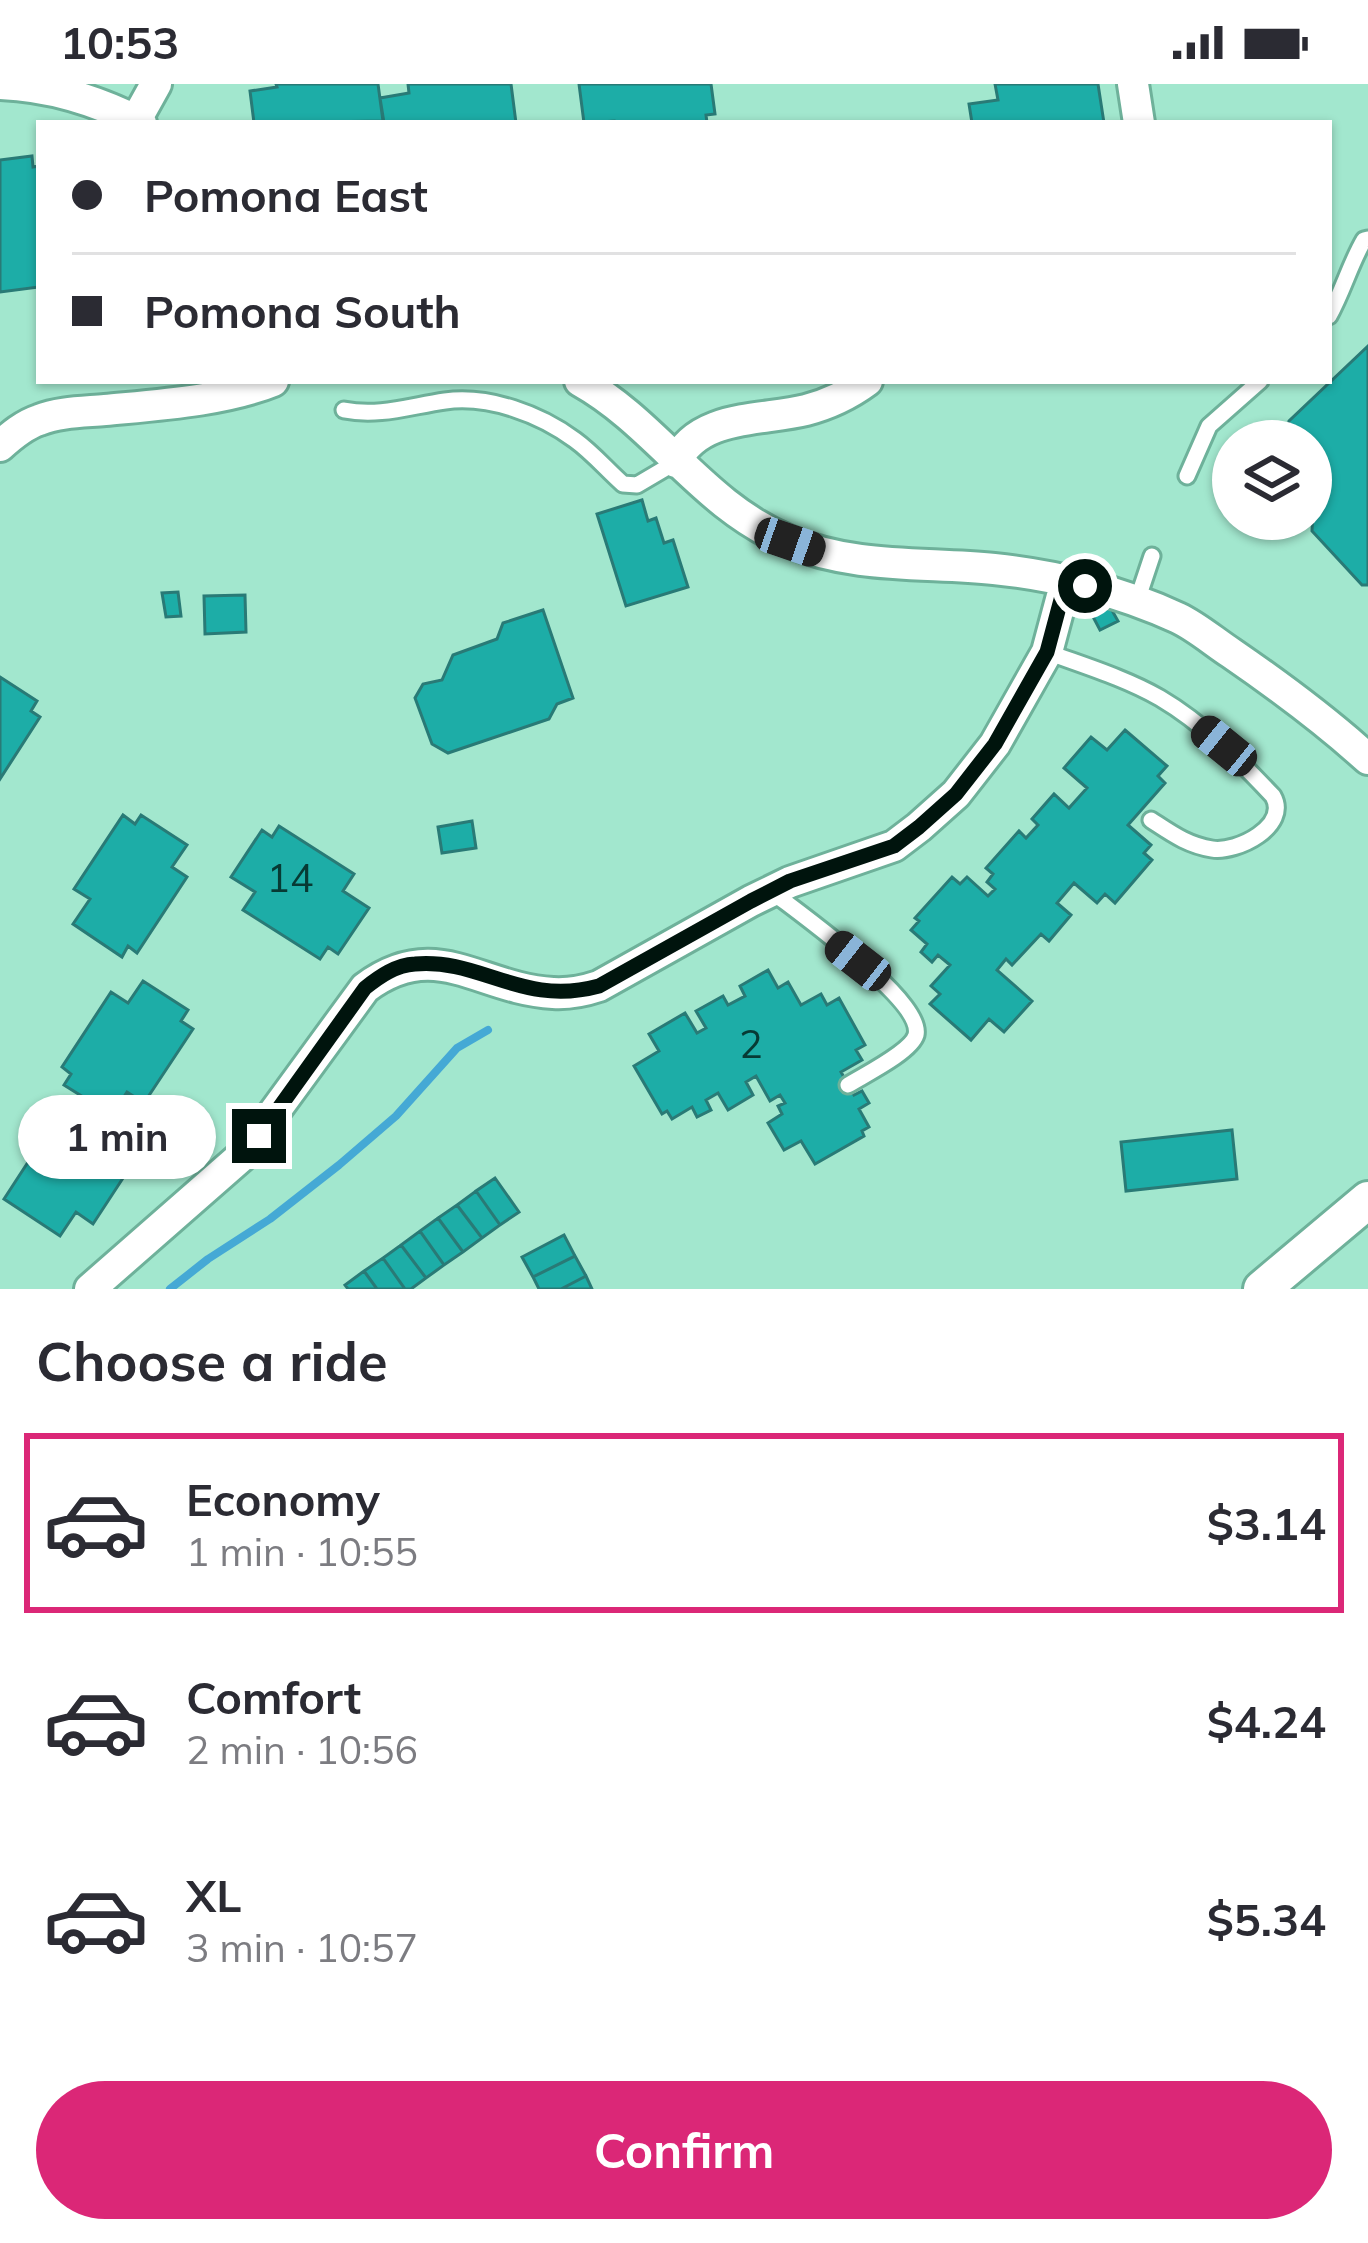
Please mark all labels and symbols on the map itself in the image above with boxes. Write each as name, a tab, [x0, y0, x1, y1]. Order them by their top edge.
car	[750, 513, 830, 571]
route start	[1058, 559, 1112, 613]
car	[1185, 709, 1263, 783]
house number: 14	[267, 853, 313, 902]
car	[819, 925, 897, 997]
house number: 2	[739, 1019, 763, 1068]
callout: 1 min	[19, 1094, 217, 1178]
route end	[232, 1109, 286, 1163]

